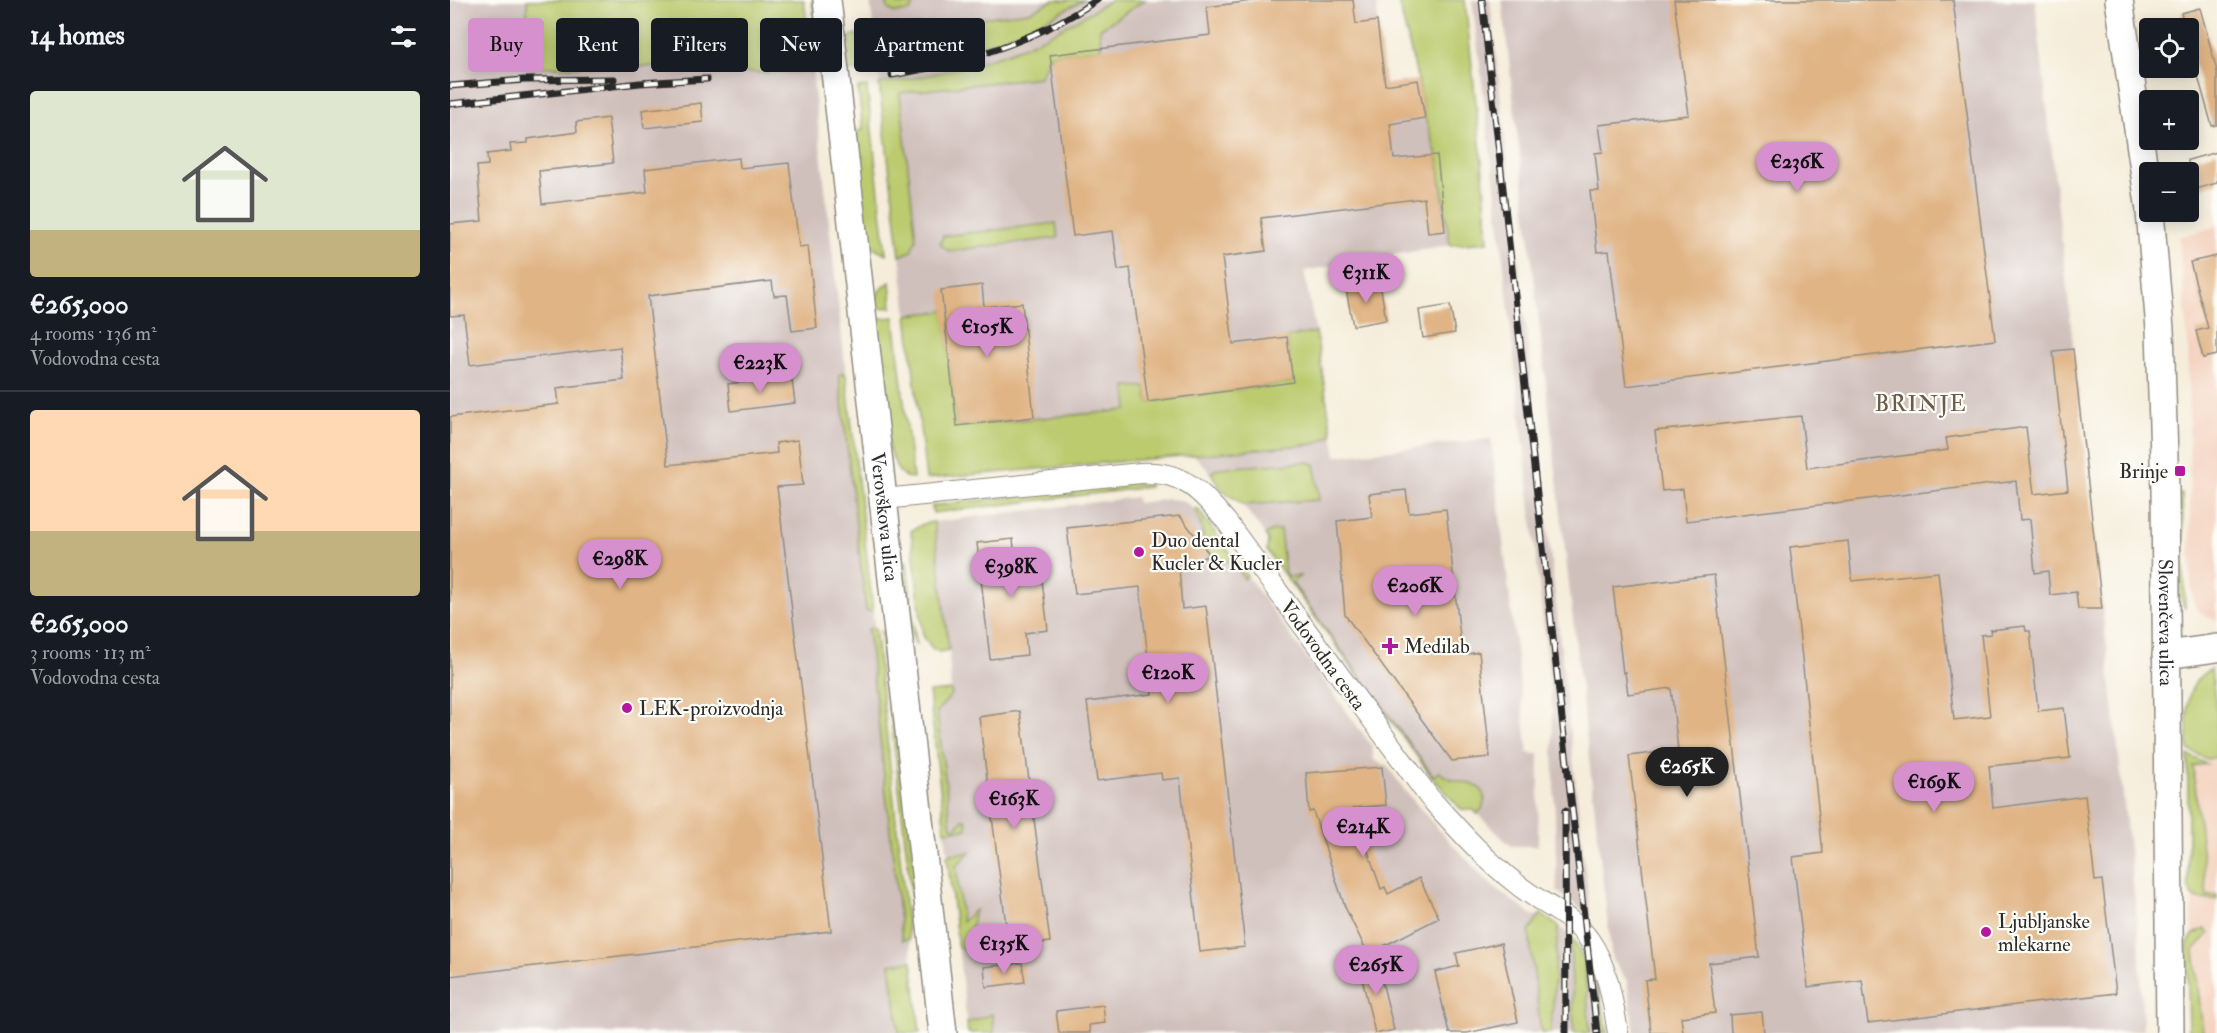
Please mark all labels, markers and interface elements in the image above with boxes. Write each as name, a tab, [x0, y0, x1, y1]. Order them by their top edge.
chip: Buy	[468, 18, 544, 72]
chip: Rent	[556, 18, 639, 72]
chip: Filters	[651, 18, 748, 72]
chip: New	[760, 18, 842, 72]
chip: Apartment	[854, 18, 985, 72]
map controls	[2139, 18, 2199, 222]
button: locate	[2139, 18, 2199, 78]
text: 14 homes	[30, 20, 125, 52]
icon: filters	[387, 20, 420, 53]
button: +	[2139, 90, 2199, 150]
icon: home	[171, 130, 279, 238]
pin: €236K	[1755, 142, 1839, 193]
text: €236K	[1770, 149, 1824, 174]
button: −	[2139, 162, 2199, 222]
pin: €311K	[1324, 253, 1408, 304]
text: €311K	[1342, 260, 1390, 285]
text: €265,000	[30, 289, 129, 321]
pin: €105K	[945, 307, 1029, 358]
text: €105K	[961, 314, 1013, 339]
text: 4 rooms · 136 m²	[30, 321, 157, 346]
pin: €223K	[718, 343, 802, 394]
text: Vodovodna cesta	[30, 346, 160, 371]
text: €223K	[733, 350, 787, 375]
district label: BRINJE	[1875, 390, 1967, 418]
icon: home	[171, 449, 279, 557]
street label: Verovškova ulica	[865, 451, 905, 583]
place label: Brinje	[2119, 459, 2168, 484]
marker: Brinje	[2173, 464, 2187, 478]
place label: Duo dental Kucler & Kucler	[1151, 528, 1283, 576]
pin: €298K	[578, 539, 662, 590]
marker: Duo dental Kucler & Kucler	[1132, 545, 1146, 559]
text: €298K	[592, 546, 648, 571]
pin: €398K	[969, 547, 1053, 598]
text: €398K	[985, 554, 1038, 579]
street label: Slovenčeva ulica	[2153, 559, 2179, 687]
pin: €206K	[1373, 566, 1457, 617]
text: €206K	[1387, 573, 1443, 598]
street label: Vodovodna cesta	[1275, 595, 1372, 716]
text: €265,000	[30, 608, 129, 640]
place label: Medilab	[1404, 634, 1470, 659]
marker: Medilab	[1381, 637, 1399, 655]
text: 3 rooms · 113 m²	[30, 640, 151, 665]
pin: €120K	[1126, 653, 1210, 704]
text: €120K	[1141, 660, 1195, 685]
text: Vodovodna cesta	[30, 665, 160, 690]
place label: LEK-proizvodnja	[639, 696, 784, 722]
marker: LEK-proizvodnja	[620, 701, 634, 715]
pin: €265K	[1645, 747, 1729, 798]
text: €265K	[1660, 754, 1714, 779]
pin: €169K	[1892, 762, 1976, 813]
text: €169K	[1907, 769, 1961, 794]
pin: €163K	[972, 779, 1056, 830]
text: €163K	[989, 786, 1039, 811]
pin: €214K	[1321, 807, 1405, 858]
text: €214K	[1336, 814, 1390, 839]
place label: Ljubljanske mlekarne	[1998, 909, 2090, 957]
pin: €135K	[962, 924, 1046, 975]
marker: Ljubljanske mlekarne	[1979, 925, 1993, 939]
text: €135K	[979, 931, 1029, 956]
pin: €265K	[1334, 945, 1418, 996]
text: €265K	[1349, 952, 1403, 977]

